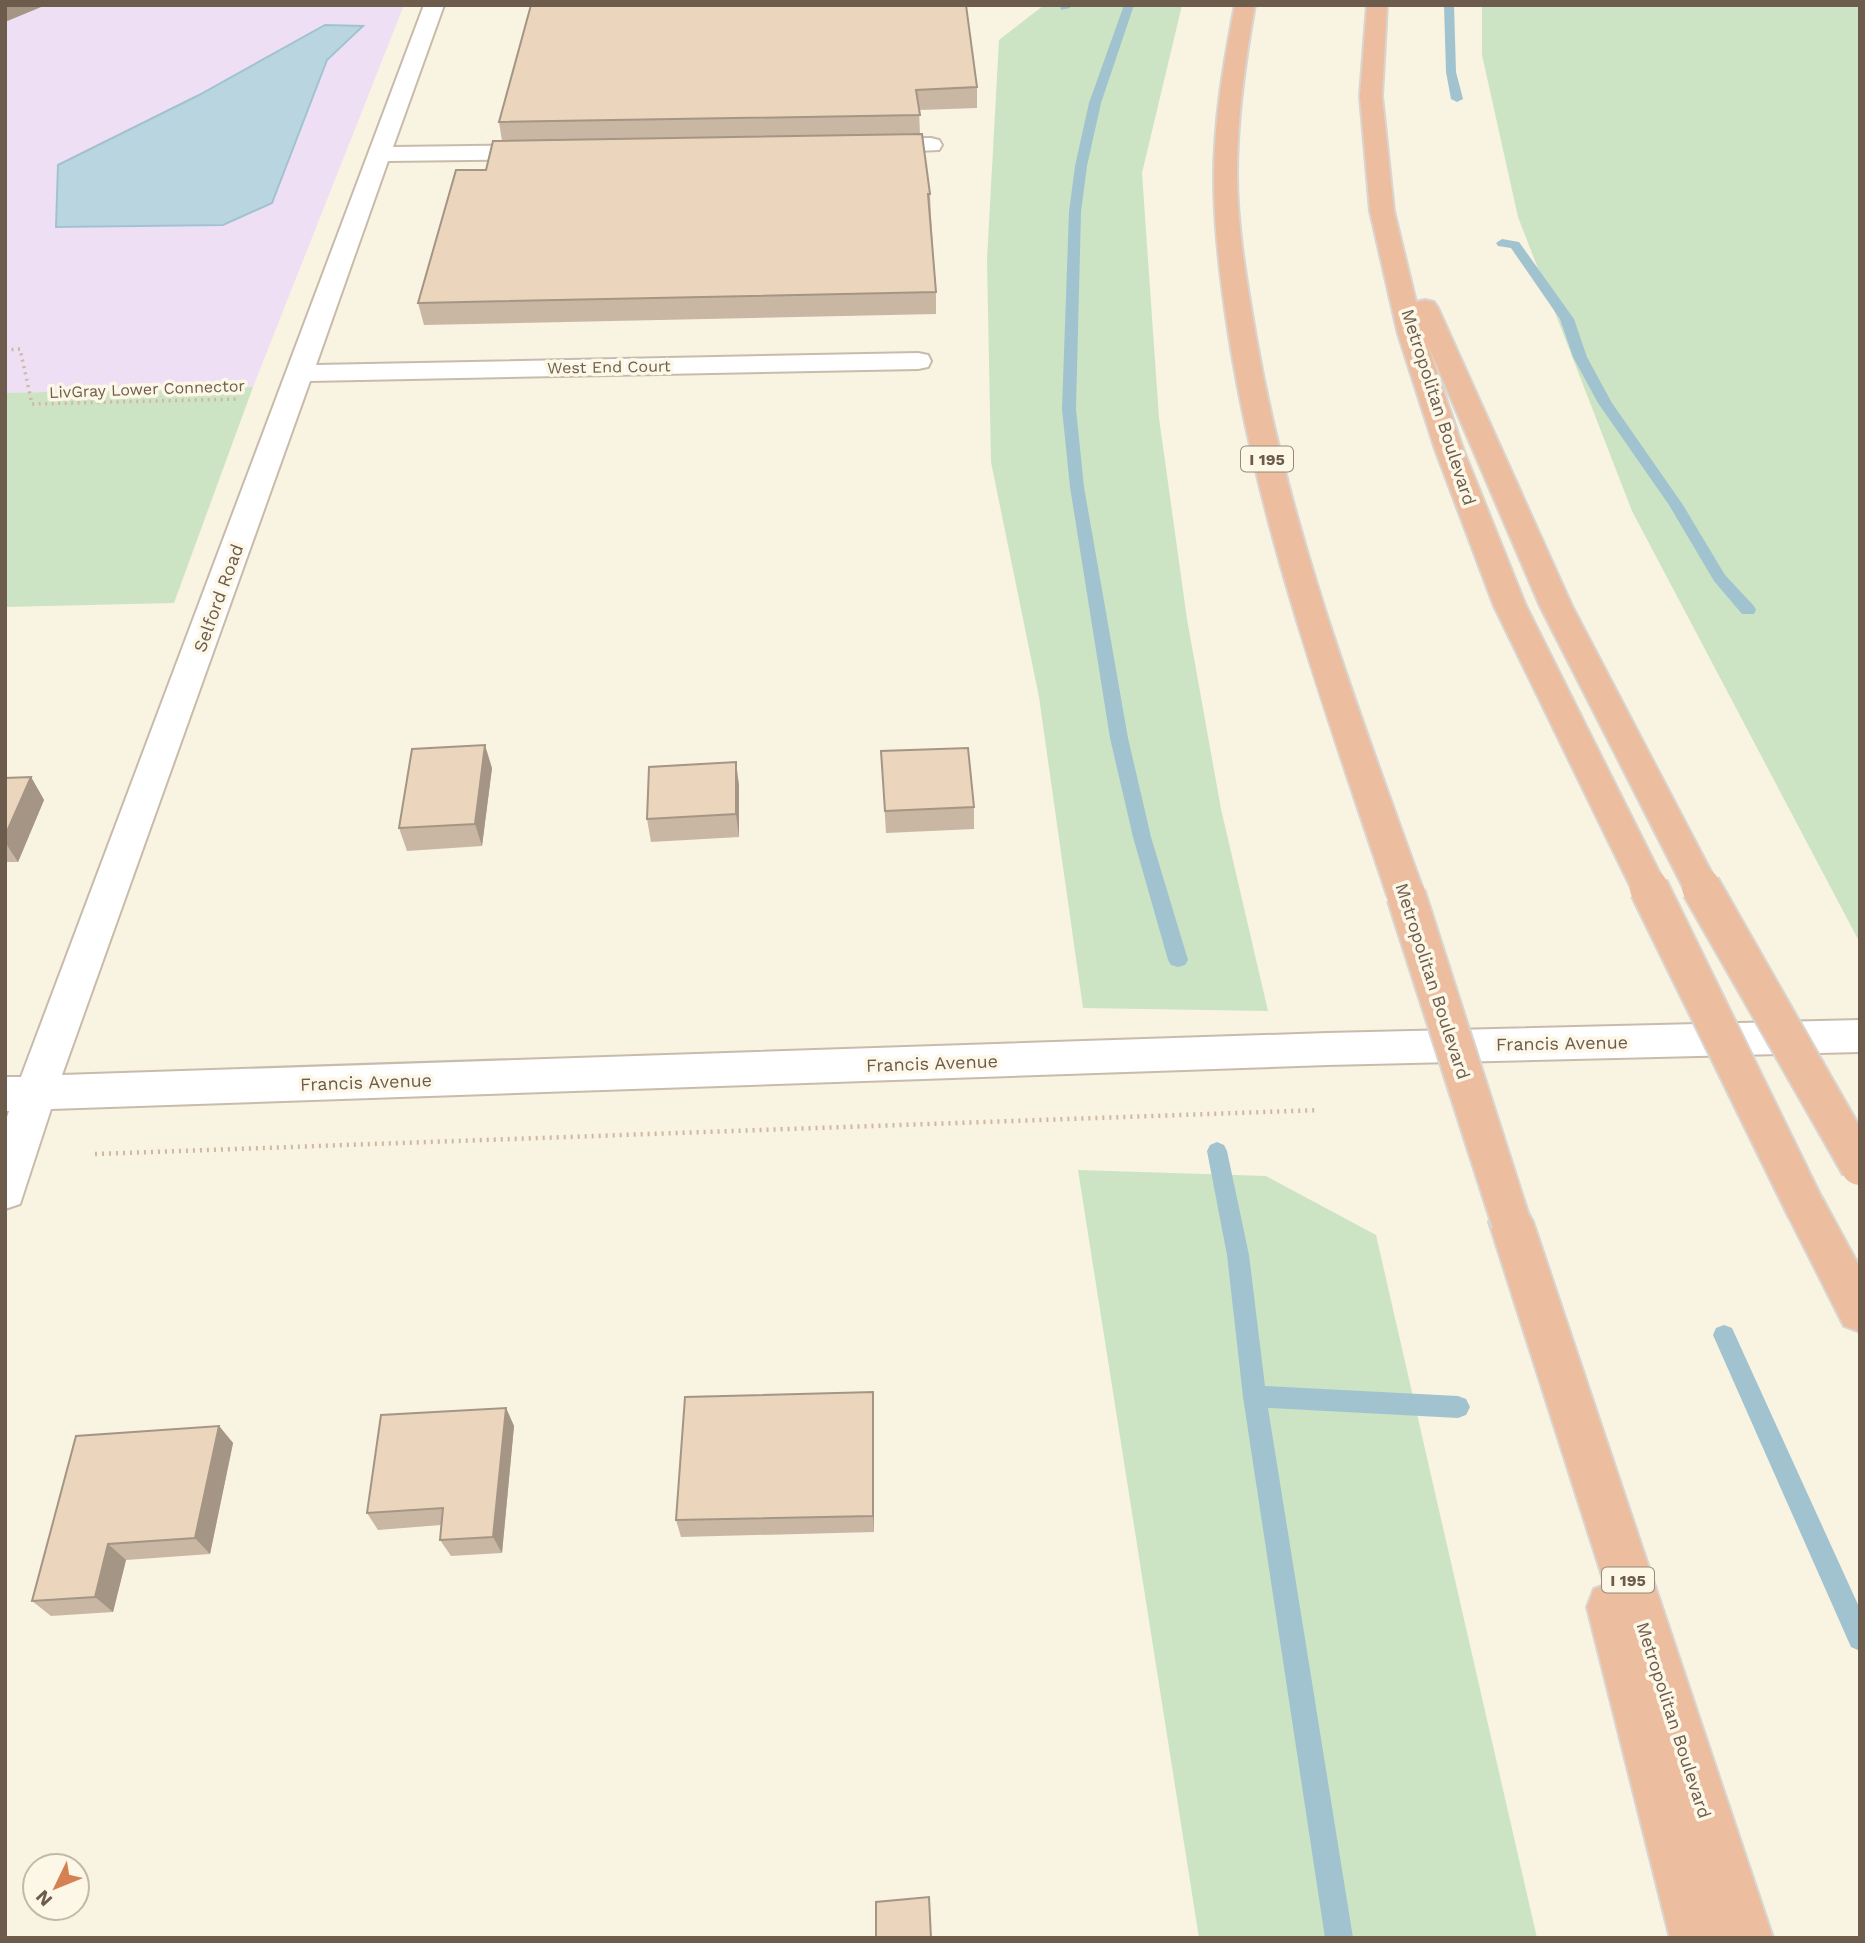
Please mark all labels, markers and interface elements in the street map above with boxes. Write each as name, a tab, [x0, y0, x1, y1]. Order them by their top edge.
street label: Metropolitan Boulevard	[1397, 306, 1481, 508]
street label: West End Court	[547, 356, 671, 378]
street label: LivGray Lower Connector	[49, 376, 246, 402]
road number: I 195	[1241, 446, 1293, 472]
street label: Selford Road	[189, 541, 247, 655]
street label: Metropolitan Boulevard	[1391, 880, 1475, 1082]
street label: Francis Avenue	[1496, 1031, 1628, 1055]
street label: Francis Avenue	[866, 1050, 998, 1076]
street label: Francis Avenue	[300, 1069, 432, 1095]
road number: I 195	[1602, 1568, 1654, 1592]
street label: Metropolitan Boulevard	[1632, 1619, 1716, 1821]
north arrow	[21, 1852, 91, 1922]
text: N	[31, 1885, 57, 1911]

